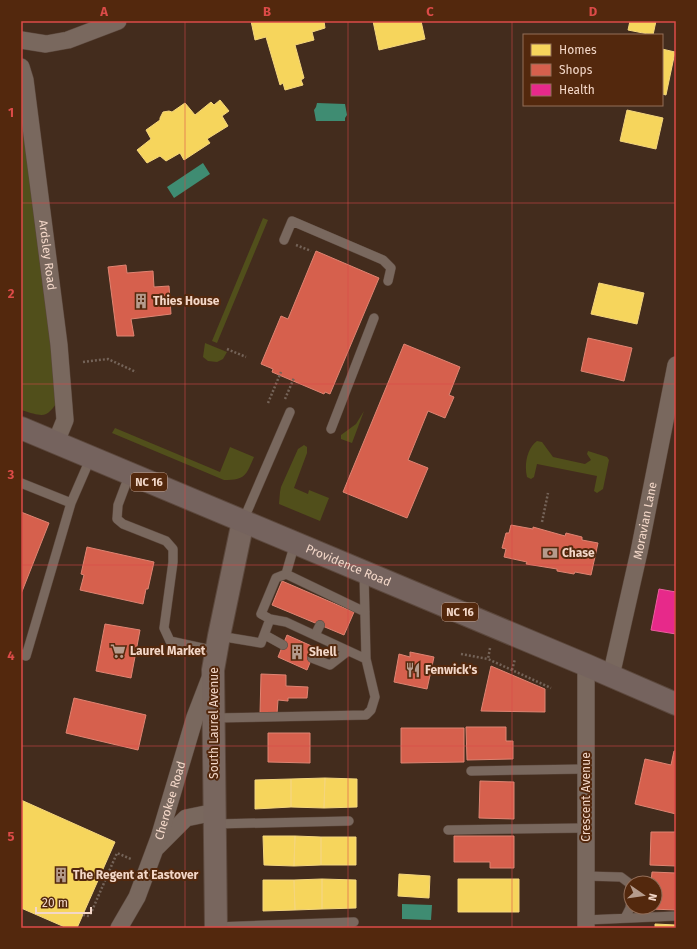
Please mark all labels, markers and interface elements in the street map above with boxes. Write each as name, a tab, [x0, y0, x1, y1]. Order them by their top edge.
text: A	[99, 4, 108, 19]
text: B	[263, 4, 271, 19]
text: C	[426, 4, 434, 19]
text: D	[589, 4, 598, 19]
legend	[523, 34, 663, 106]
text: Homes	[559, 43, 597, 57]
text: Shops	[559, 63, 593, 77]
text: Health	[559, 83, 595, 97]
text: 1	[8, 105, 14, 120]
street label: Ardsley Road	[36, 219, 59, 291]
text: 2	[8, 286, 15, 301]
building icon: Thies House	[132, 292, 150, 310]
place label: Thies House	[153, 294, 220, 308]
text: 3	[7, 467, 15, 482]
road number: NC 16	[131, 473, 167, 491]
street label: Moravian Lane	[630, 481, 660, 561]
street label: Providence Road	[304, 541, 393, 589]
bank icon: Chase	[541, 544, 559, 562]
place label: Chase	[562, 546, 595, 560]
road number: NC 16	[442, 603, 478, 621]
supermarket icon: Laurel Market	[109, 642, 127, 660]
building icon: Shell	[288, 643, 306, 661]
place label: Laurel Market	[130, 644, 206, 658]
place label: Shell	[309, 645, 337, 659]
text: 4	[7, 648, 15, 663]
restaurant icon: Fenwick's	[404, 661, 422, 679]
place label: Fenwick's	[425, 663, 477, 677]
street label: South Laurel Avenue	[207, 667, 221, 779]
street label: Crescent Avenue	[579, 752, 593, 842]
street label: Cherokee Road	[152, 759, 189, 842]
text: 5	[8, 829, 15, 844]
building icon: The Regent at Eastover	[52, 866, 70, 884]
place label: The Regent at Eastover	[73, 868, 199, 882]
north arrow	[623, 875, 663, 915]
scale bar	[36, 889, 91, 915]
text: N	[645, 892, 659, 902]
text: 20 m	[42, 896, 68, 910]

